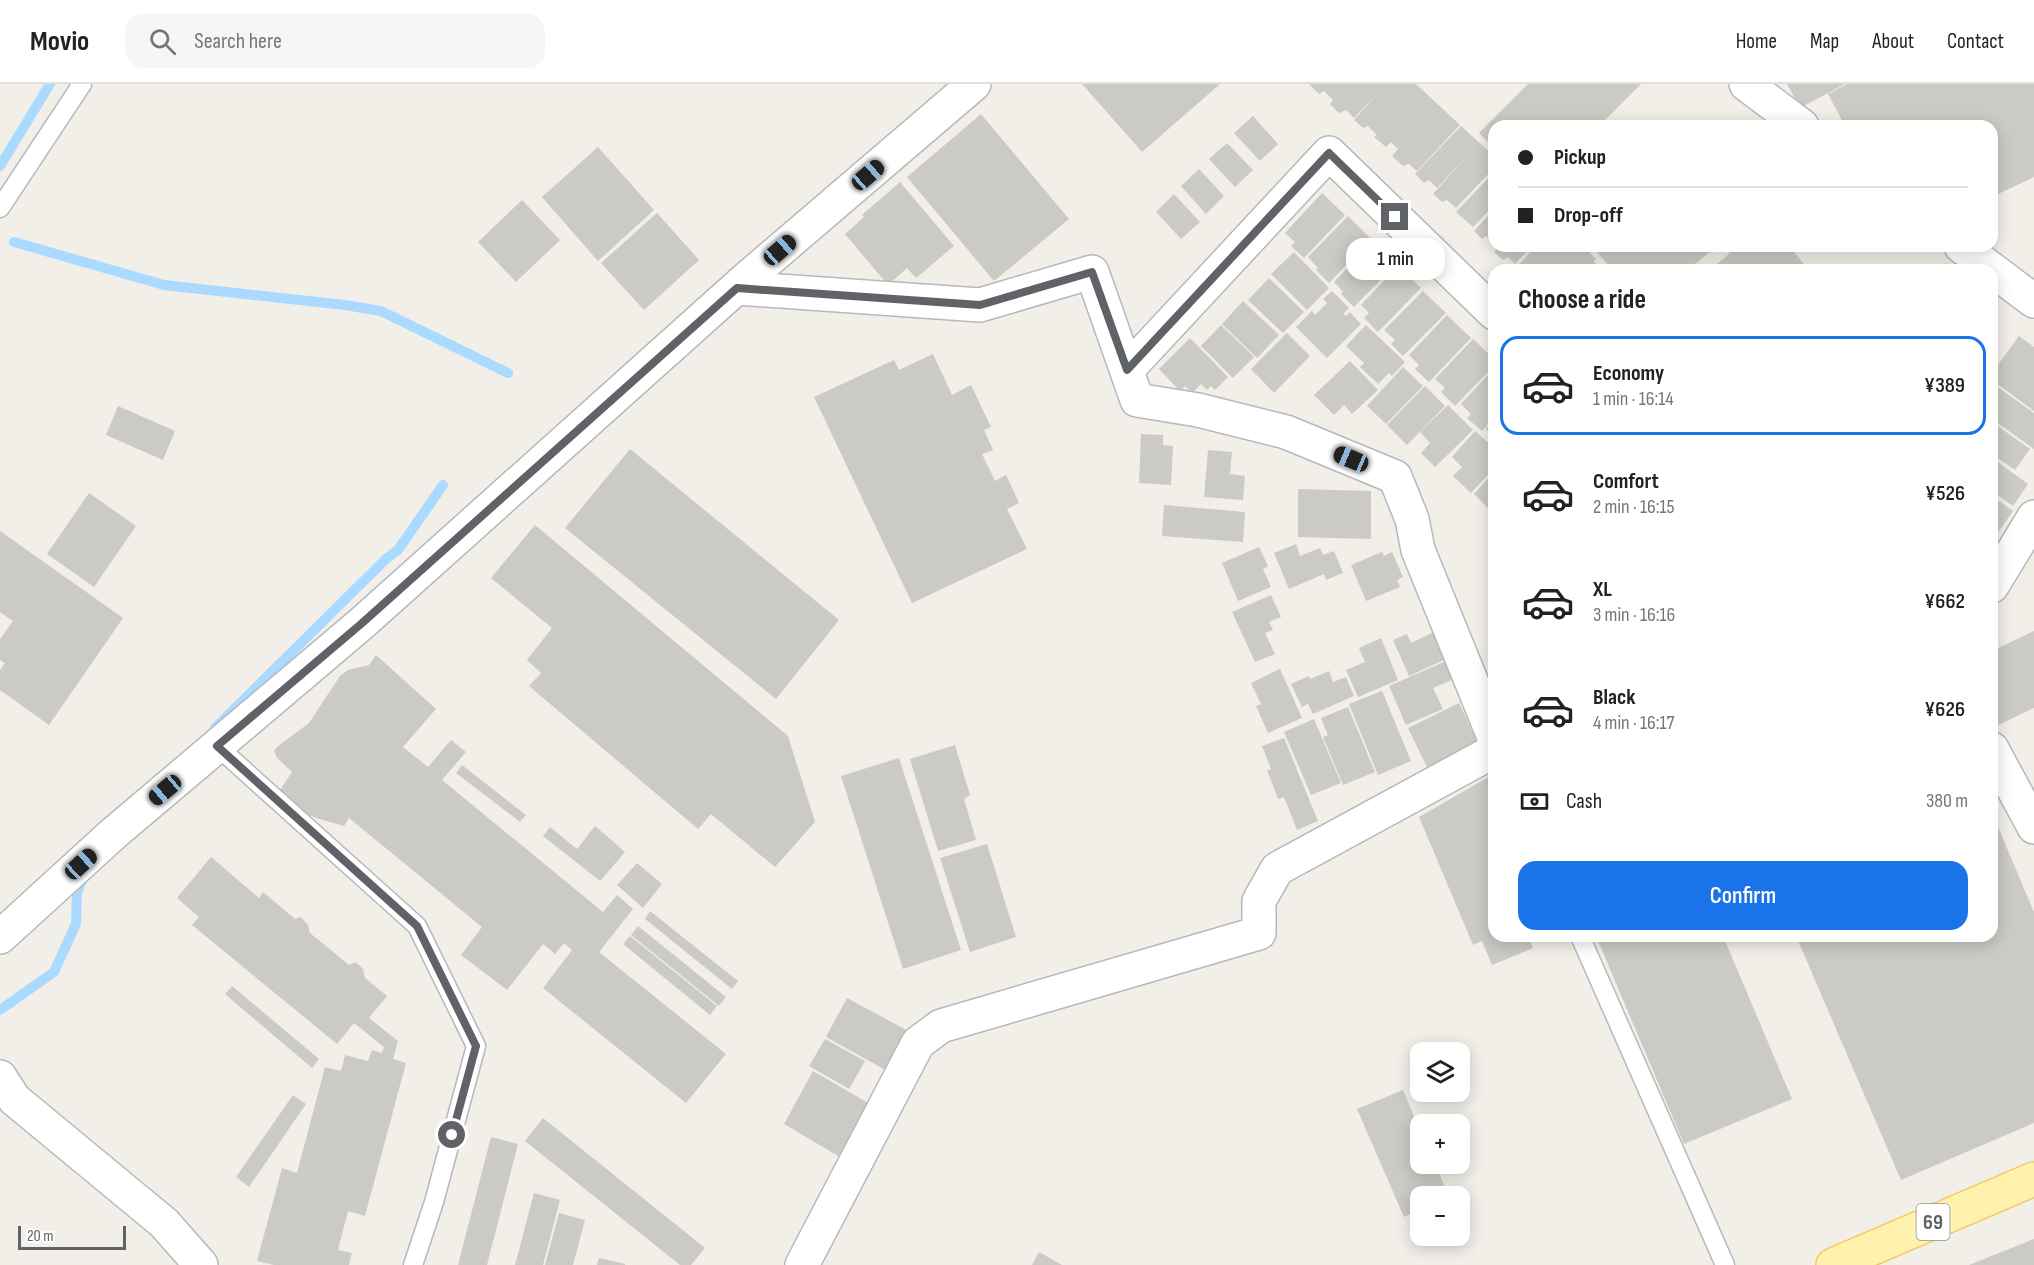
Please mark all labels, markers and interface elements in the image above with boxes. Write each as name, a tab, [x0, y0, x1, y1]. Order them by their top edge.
search box	[125, 14, 545, 68]
text: Movio	[30, 25, 89, 58]
icon: search	[146, 25, 179, 58]
text: Search here	[194, 28, 282, 55]
text: Home	[1736, 29, 1777, 54]
text: Map	[1810, 29, 1839, 54]
text: About	[1872, 29, 1914, 54]
text: Contact	[1947, 29, 2004, 54]
text: Pickup	[1554, 144, 1606, 171]
car	[849, 156, 887, 194]
text: Drop-off	[1554, 202, 1623, 229]
route end	[1381, 203, 1408, 230]
car	[761, 231, 799, 269]
callout: 1 min	[1346, 238, 1444, 280]
text: 1 min	[1377, 247, 1414, 271]
text: Choose a ride	[1518, 284, 1646, 316]
icon: car	[1521, 359, 1575, 413]
text: Economy	[1593, 360, 1664, 387]
text: ¥389	[1924, 372, 1965, 399]
text: 1 min · 16:14	[1593, 387, 1674, 411]
car	[1331, 444, 1371, 474]
icon: car	[1521, 467, 1575, 521]
text: Comfort	[1593, 468, 1659, 495]
text: ¥526	[1925, 480, 1965, 507]
text: 2 min · 16:15	[1593, 495, 1674, 519]
icon: car	[1521, 575, 1575, 629]
text: XL	[1593, 576, 1612, 603]
text: ¥662	[1924, 588, 1965, 615]
text: 3 min · 16:16	[1593, 603, 1675, 627]
icon: car	[1521, 683, 1575, 737]
text: Black	[1593, 684, 1635, 711]
text: ¥626	[1924, 696, 1965, 723]
text: 4 min · 16:17	[1593, 711, 1675, 735]
car	[145, 772, 185, 808]
icon: cash	[1518, 785, 1551, 818]
text: Cash	[1566, 788, 1602, 815]
text: 380 m	[1926, 789, 1968, 813]
car	[62, 845, 100, 883]
button: Confirm	[1518, 861, 1968, 930]
map controls	[1410, 1042, 1470, 1246]
button: layers	[1410, 1042, 1470, 1102]
button: +	[1410, 1114, 1470, 1174]
route start	[438, 1121, 465, 1148]
button: −	[1410, 1186, 1470, 1246]
road number: 69	[1916, 1204, 1950, 1240]
scale bar	[18, 1223, 126, 1250]
text: 20 m	[27, 1227, 54, 1246]

